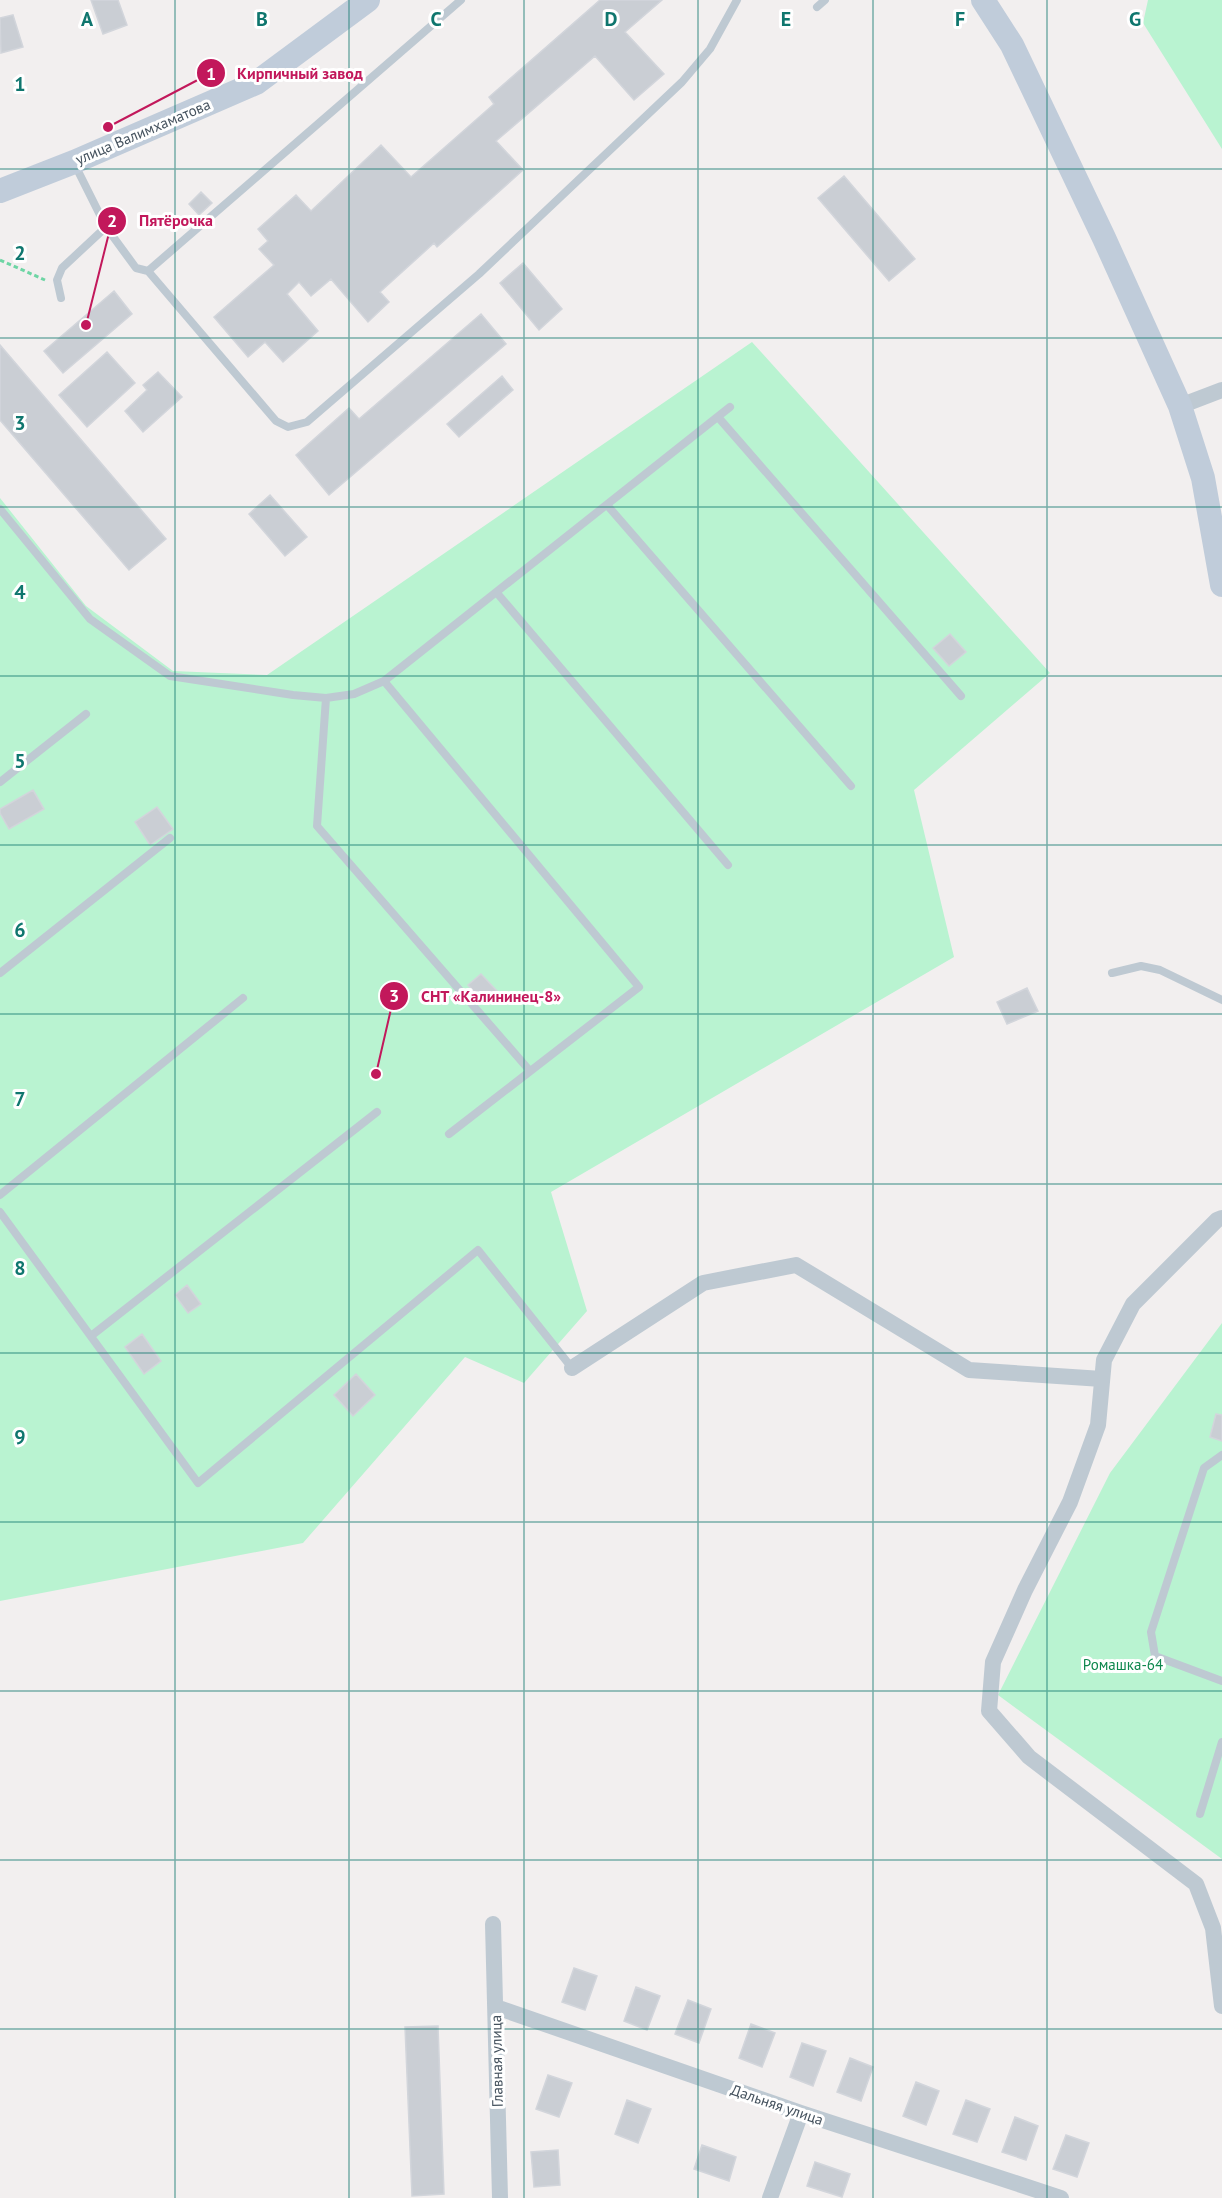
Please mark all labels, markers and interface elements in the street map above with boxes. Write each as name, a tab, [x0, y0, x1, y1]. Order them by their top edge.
text: A	[81, 6, 94, 32]
text: B	[256, 6, 268, 32]
text: C	[430, 6, 442, 32]
text: D	[605, 6, 618, 32]
text: E	[781, 6, 791, 32]
text: F	[955, 6, 965, 32]
text: G	[1129, 6, 1141, 32]
callout: Кирпичный завод	[196, 56, 375, 90]
text: 1	[206, 62, 216, 85]
text: Кирпичный завод	[237, 63, 363, 83]
text: 1	[14, 71, 26, 97]
street label: улица Валимхаматова	[72, 95, 213, 169]
callout: Пятёрочка	[97, 204, 225, 238]
text: 2	[107, 209, 117, 232]
text: Пятёрочка	[139, 210, 213, 230]
text: 2	[14, 240, 26, 266]
text: 3	[14, 410, 26, 436]
text: 4	[14, 579, 26, 605]
text: 5	[14, 748, 26, 774]
text: 6	[14, 917, 26, 943]
callout: СНТ «Калининец-8»	[379, 979, 573, 1013]
text: 3	[389, 984, 399, 1007]
text: СНТ «Калининец-8»	[421, 986, 561, 1006]
text: 7	[14, 1086, 26, 1112]
text: 8	[14, 1255, 26, 1281]
text: 9	[14, 1424, 26, 1450]
park label: Ромашка-64	[1083, 1655, 1163, 1674]
street label: Главная улица	[486, 2015, 507, 2107]
street label: Дальняя улица	[728, 2080, 826, 2129]

